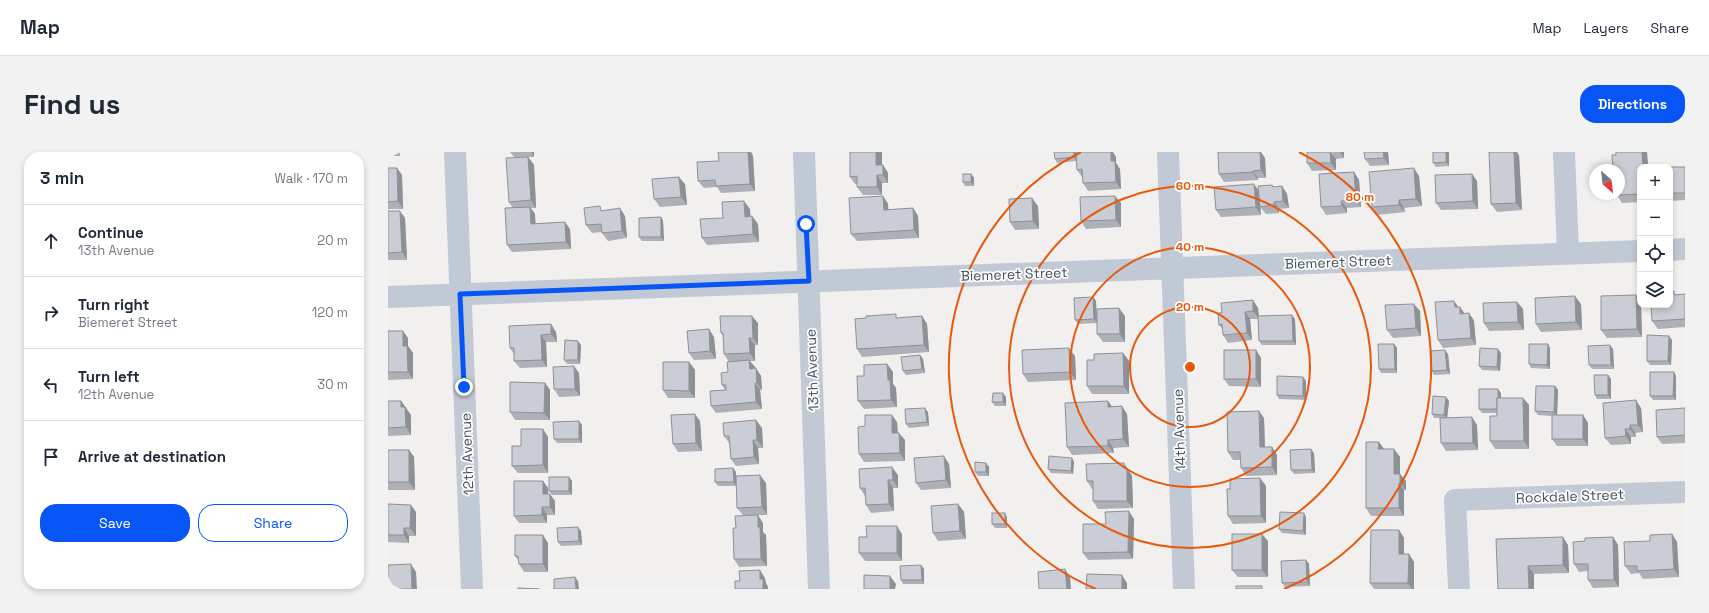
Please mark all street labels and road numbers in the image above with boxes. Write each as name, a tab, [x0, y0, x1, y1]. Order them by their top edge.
street label: Biemeret Street	[1284, 251, 1392, 273]
street label: Biemeret Street	[960, 263, 1068, 285]
street label: 13th Avenue	[802, 329, 822, 411]
street label: 14th Avenue	[1169, 388, 1189, 472]
street label: 12th Avenue	[457, 413, 477, 495]
street label: Rockdale Street	[1516, 485, 1624, 507]

